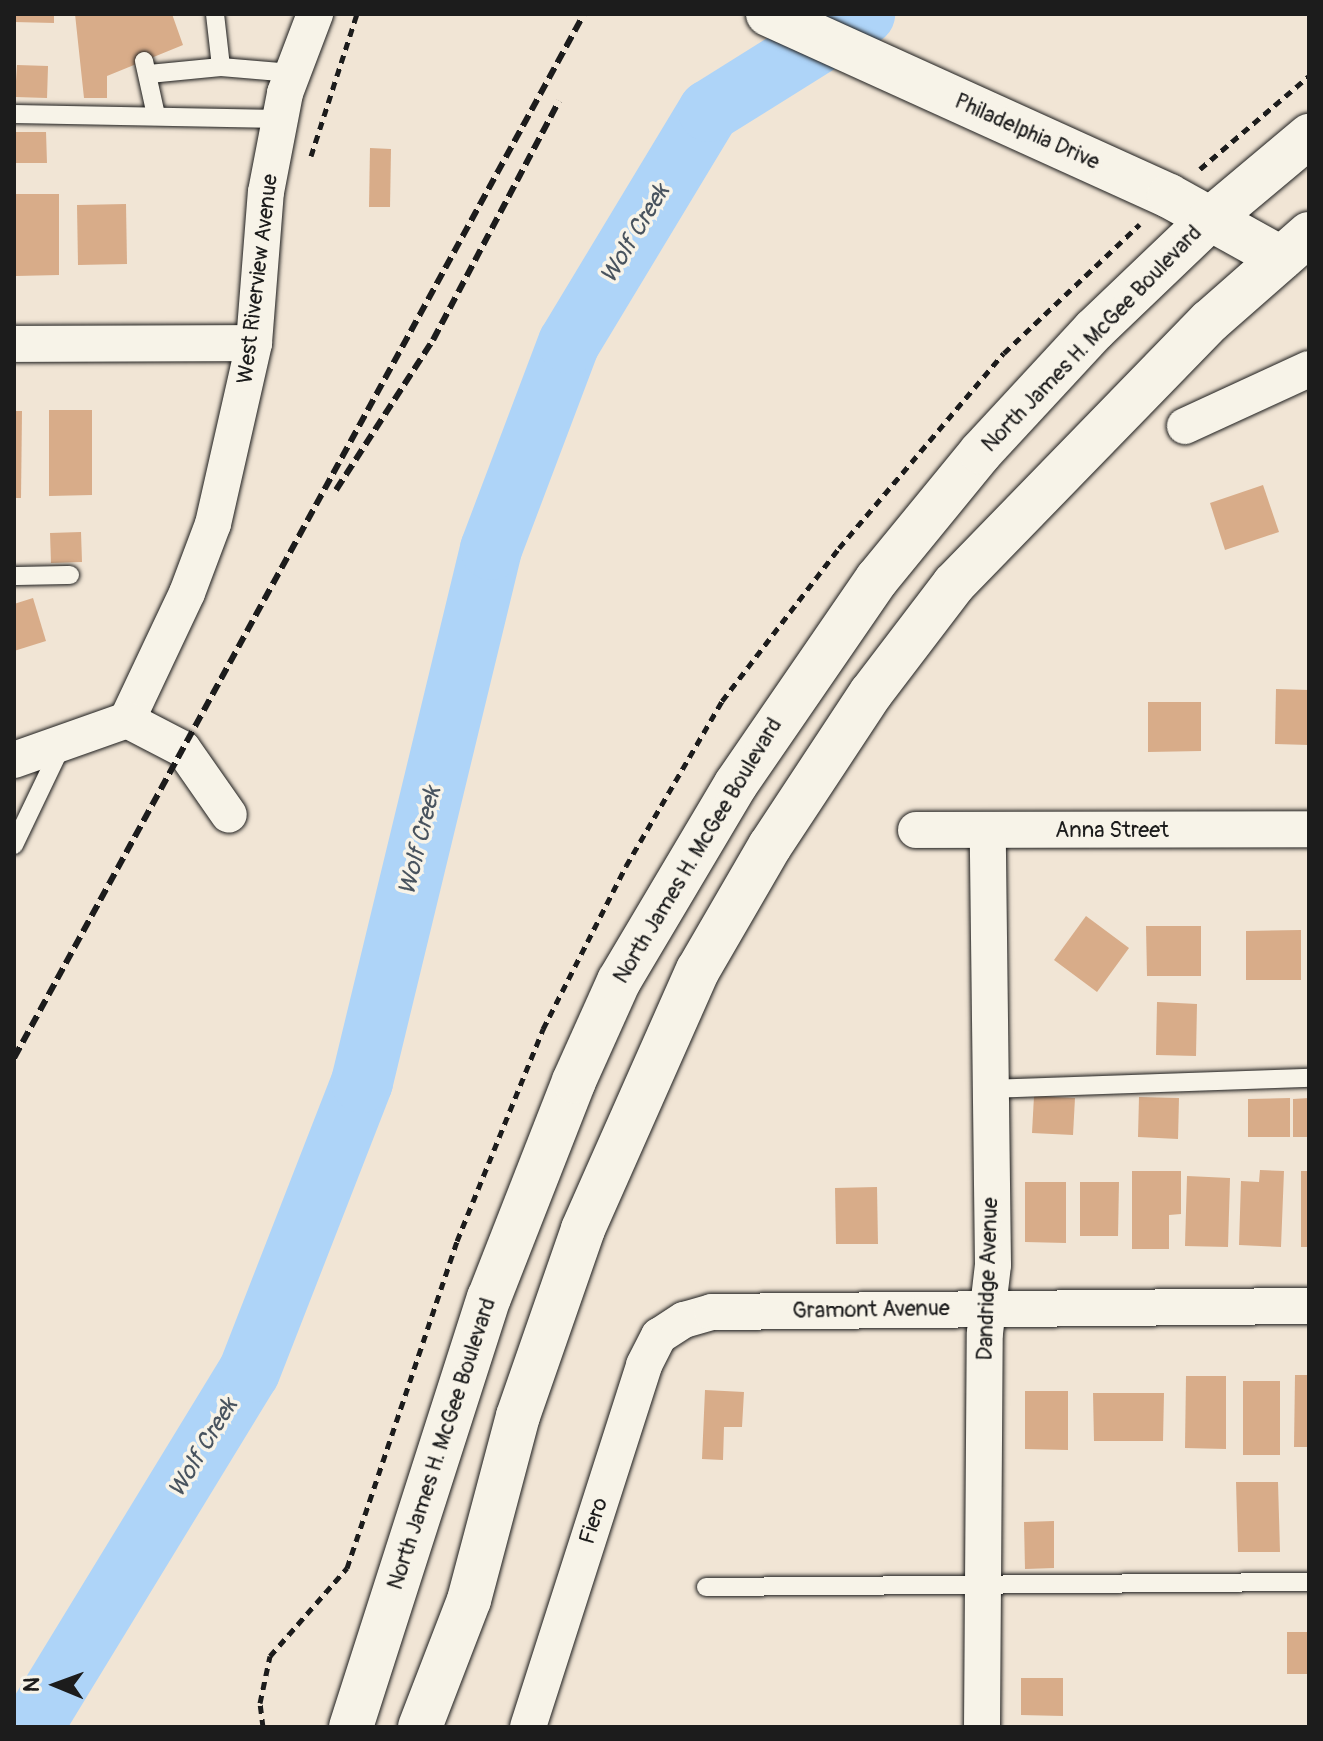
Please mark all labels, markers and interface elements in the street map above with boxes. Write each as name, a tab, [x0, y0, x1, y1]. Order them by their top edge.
street label: Philadelphia Drive	[950, 88, 1104, 176]
street label: West Riverview Avenue	[232, 173, 284, 385]
water label: Wolf Creek	[594, 179, 676, 289]
street label: North James H. McGee Boulevard	[977, 220, 1207, 458]
street label: North James H. McGee Boulevard	[608, 714, 788, 988]
water label: Wolf Creek	[393, 784, 447, 898]
street label: Anna Street	[1055, 818, 1169, 844]
street label: Dandridge Avenue	[972, 1197, 1004, 1361]
street label: North James H. McGee Boulevard	[382, 1295, 502, 1593]
street label: Gramont Avenue	[792, 1295, 950, 1325]
water label: Wolf Creek	[162, 1393, 244, 1503]
street label: Fiero	[574, 1494, 614, 1548]
north arrow	[16, 1645, 96, 1725]
text: N	[18, 1677, 46, 1692]

